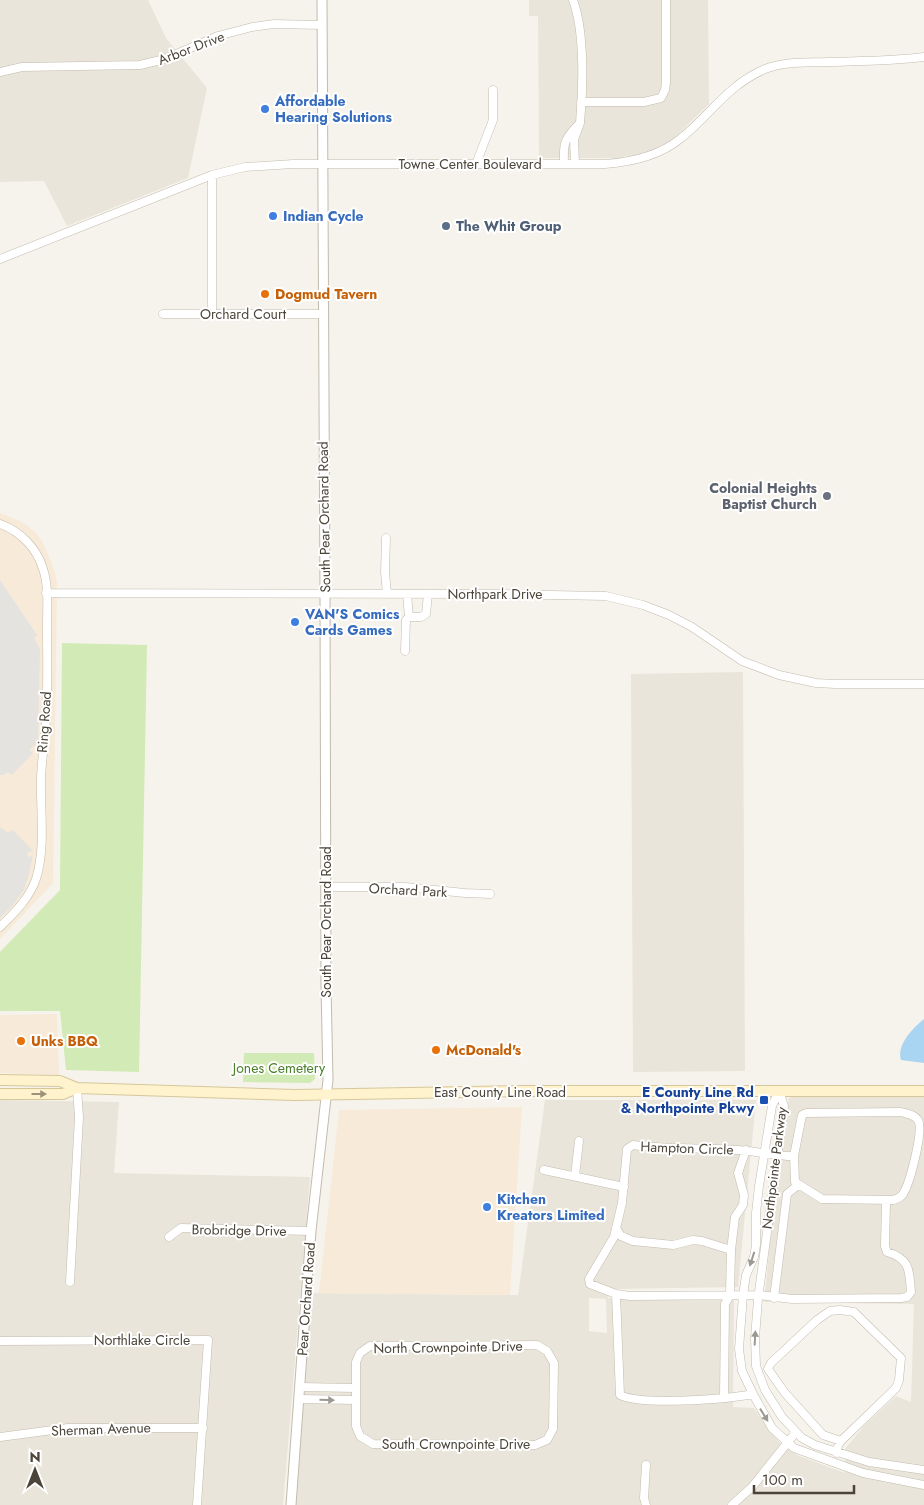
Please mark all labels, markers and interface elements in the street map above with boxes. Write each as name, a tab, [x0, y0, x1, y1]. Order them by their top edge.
street label: Arbor Drive	[155, 26, 227, 70]
place label: Affordable Hearing Solutions	[274, 91, 392, 127]
marker: Affordable Hearing Solutions	[259, 103, 271, 115]
street label: Towne Center Boulevard	[398, 154, 542, 174]
place label: Indian Cycle	[283, 206, 363, 226]
marker: Indian Cycle	[267, 210, 279, 222]
place label: The Whit Group	[456, 216, 562, 236]
marker: The Whit Group	[440, 220, 452, 232]
place label: Dogmud Tavern	[275, 284, 377, 304]
marker: Dogmud Tavern	[259, 288, 271, 300]
street label: Orchard Court	[200, 304, 287, 324]
street label: South Pear Orchard Road	[313, 441, 335, 593]
place label: Colonial Heights Baptist Church	[709, 478, 818, 514]
marker: Colonial Heights Baptist Church	[821, 490, 833, 502]
street label: Northpark Drive	[447, 584, 543, 604]
place label: VAN'S Comics Cards Games	[304, 604, 400, 640]
marker: VAN'S Comics Cards Games	[289, 616, 301, 628]
street label: Ring Road	[32, 691, 56, 753]
street label: South Pear Orchard Road	[316, 846, 336, 998]
street label: Orchard Park	[368, 878, 448, 902]
place label: Unks BBQ	[31, 1031, 99, 1051]
marker: Unks BBQ	[15, 1035, 27, 1047]
place label: McDonald's	[446, 1040, 522, 1060]
marker: McDonald's	[430, 1044, 442, 1056]
park label: Jones Cemetery	[231, 1058, 326, 1078]
street label: East County Line Road	[434, 1082, 566, 1102]
place label: E County Line Rd & Northpointe Pkwy	[621, 1082, 755, 1118]
one-way arrow	[31, 1090, 47, 1098]
marker: E County Line Rd & Northpointe Pkwy	[758, 1094, 770, 1106]
street label: Northpointe Parkway	[757, 1105, 792, 1230]
street label: Hampton Circle	[640, 1136, 734, 1160]
place label: Kitchen Kreators Limited	[497, 1189, 605, 1225]
marker: Kitchen Kreators Limited	[481, 1201, 493, 1213]
street label: Brobridge Drive	[191, 1219, 287, 1241]
street label: Pear Orchard Road	[292, 1242, 320, 1356]
one-way arrow	[748, 1252, 756, 1267]
street label: Northlake Circle	[94, 1330, 190, 1350]
one-way arrow	[751, 1330, 759, 1346]
street label: North Crownpointe Drive	[373, 1336, 523, 1358]
one-way arrow	[320, 1396, 336, 1404]
one-way arrow	[759, 1408, 769, 1421]
street label: Sherman Avenue	[51, 1417, 151, 1441]
street label: South Crownpointe Drive	[382, 1434, 530, 1454]
north arrow	[10, 1445, 60, 1495]
text: N	[29, 1447, 41, 1467]
scale bar	[754, 1462, 854, 1494]
text: 100 m	[762, 1469, 803, 1491]

